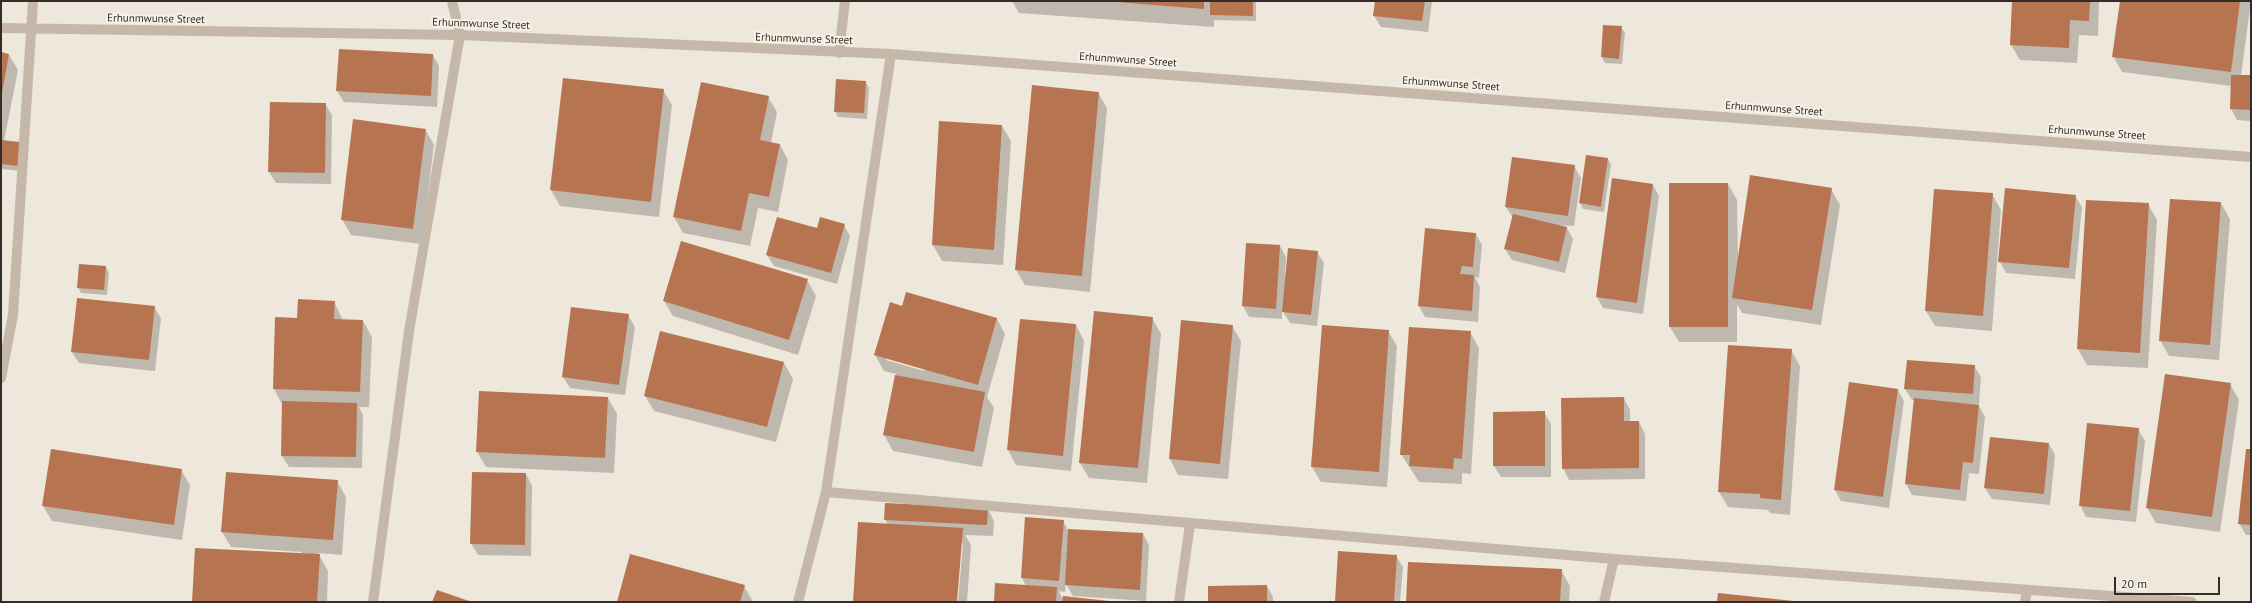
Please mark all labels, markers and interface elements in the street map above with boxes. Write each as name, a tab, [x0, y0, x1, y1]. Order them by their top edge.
street label: Erhunmwunse Street	[107, 12, 205, 26]
street label: Erhunmwunse Street	[432, 16, 530, 32]
street label: Erhunmwunse Street	[755, 31, 853, 47]
street label: Erhunmwunse Street	[1079, 50, 1177, 70]
street label: Erhunmwunse Street	[1402, 74, 1500, 94]
street label: Erhunmwunse Street	[1725, 99, 1823, 119]
street label: Erhunmwunse Street	[2048, 123, 2146, 143]
scale bar	[2116, 569, 2222, 595]
text: 20 m	[2121, 576, 2147, 591]

